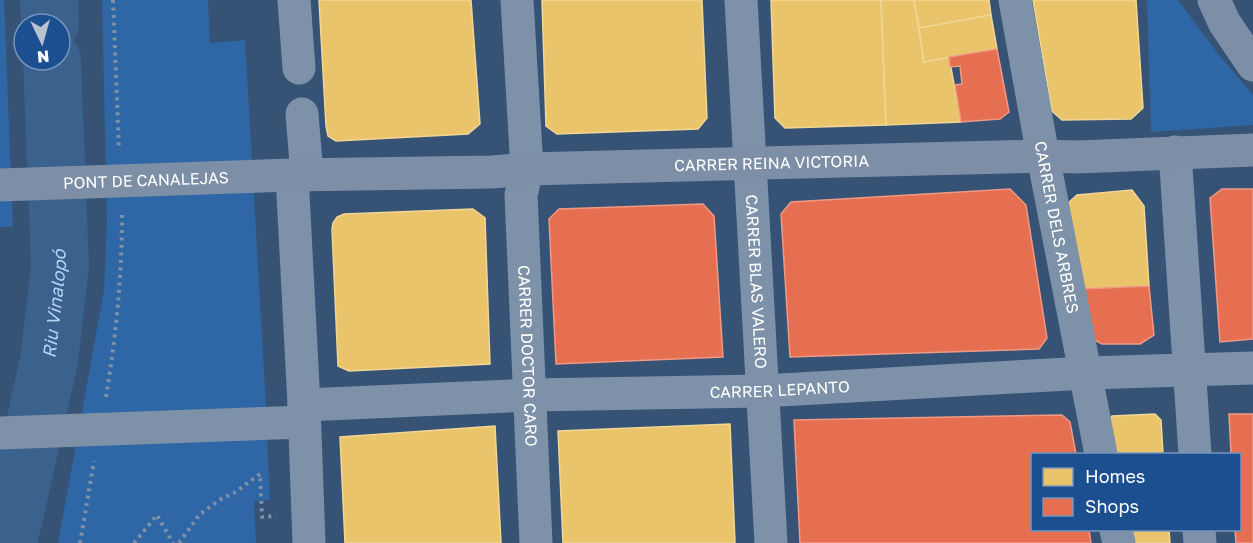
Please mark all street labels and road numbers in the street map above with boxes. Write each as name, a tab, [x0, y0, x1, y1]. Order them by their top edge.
street label: CARRER DELS ARBRES	[1031, 139, 1083, 315]
street label: CARRER REINA VICTORIA	[674, 150, 869, 175]
street label: PONT DE CANALEJAS	[63, 167, 229, 193]
street label: CARRER BLAS VALERO	[742, 194, 771, 369]
street label: CARRER DOCTOR CARO	[514, 265, 542, 447]
street label: CARRER LEPANTO	[709, 376, 850, 402]

